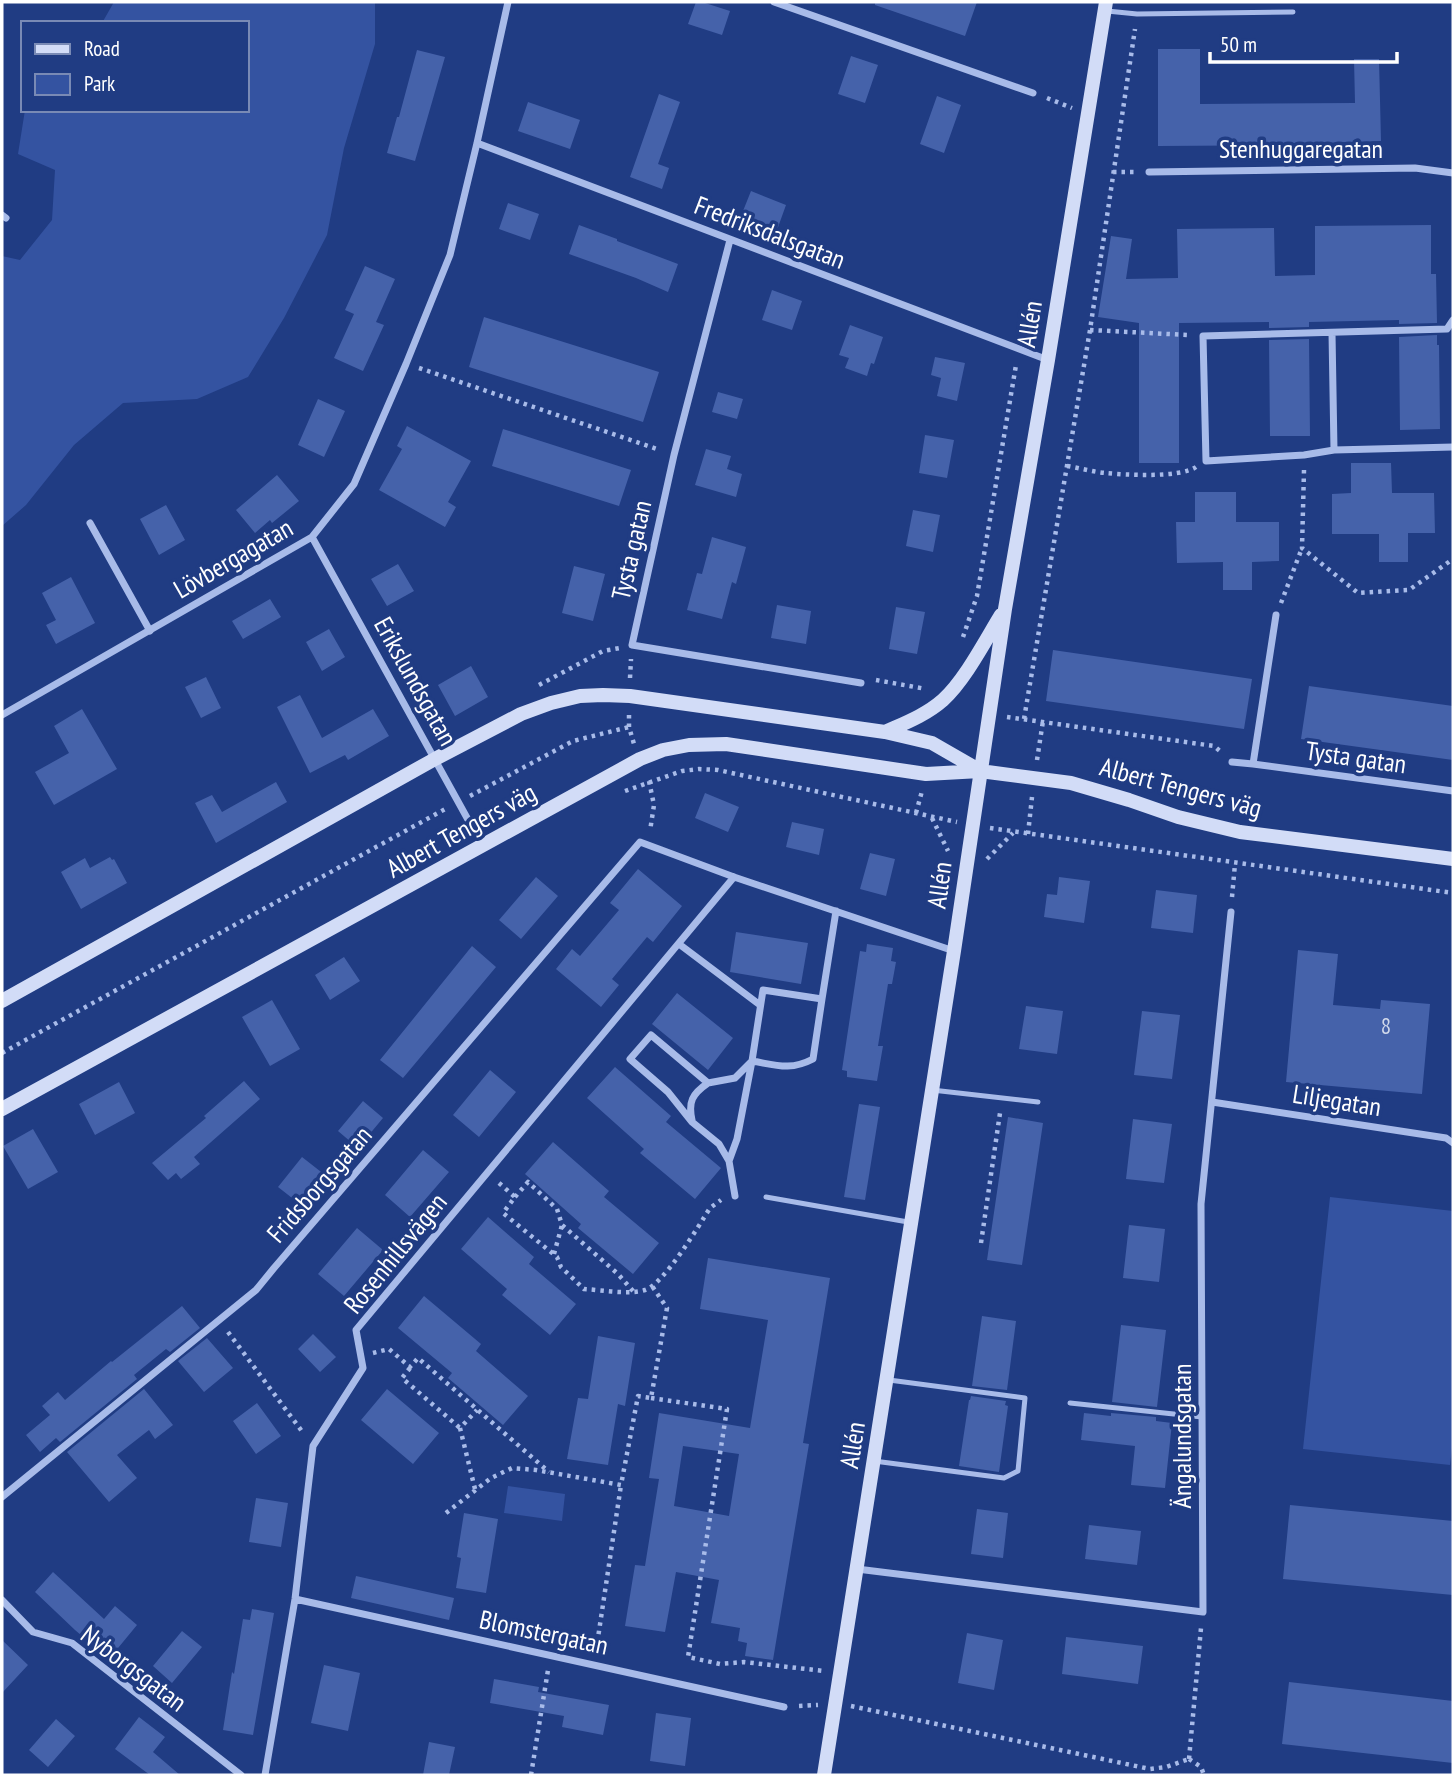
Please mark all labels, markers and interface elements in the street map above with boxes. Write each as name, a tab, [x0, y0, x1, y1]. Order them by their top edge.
legend	[21, 21, 248, 112]
scale bar	[1210, 21, 1397, 65]
text: 50 m	[1220, 31, 1257, 58]
text: Road	[84, 35, 120, 62]
text: Park	[84, 70, 115, 97]
street label: Stenhuggaregatan	[1219, 132, 1383, 165]
street label: Fredriksdalsgatan	[690, 188, 850, 276]
street label: Allén	[1009, 298, 1049, 350]
street label: Tysta gatan	[604, 497, 658, 603]
street label: Lövbergagatan	[168, 511, 298, 605]
street label: Erikslundsgatan	[367, 611, 465, 751]
street label: Tysta gatan	[1304, 734, 1408, 780]
street label: Albert Tengers väg	[1096, 750, 1266, 824]
street label: Albert Tengers väg	[380, 775, 542, 885]
street label: Allén	[919, 860, 959, 910]
house number: 8	[1381, 1011, 1391, 1040]
street label: Liljegatan	[1290, 1077, 1384, 1123]
street label: Fridsborgsgatan	[259, 1119, 379, 1249]
street label: Rosenhillsvägen	[336, 1186, 454, 1320]
street label: Ängalundsgatan	[1165, 1364, 1198, 1508]
street label: Allén	[832, 1419, 872, 1471]
street label: Blomstergatan	[477, 1602, 611, 1662]
street label: Nyborgsgatan	[75, 1618, 193, 1718]

